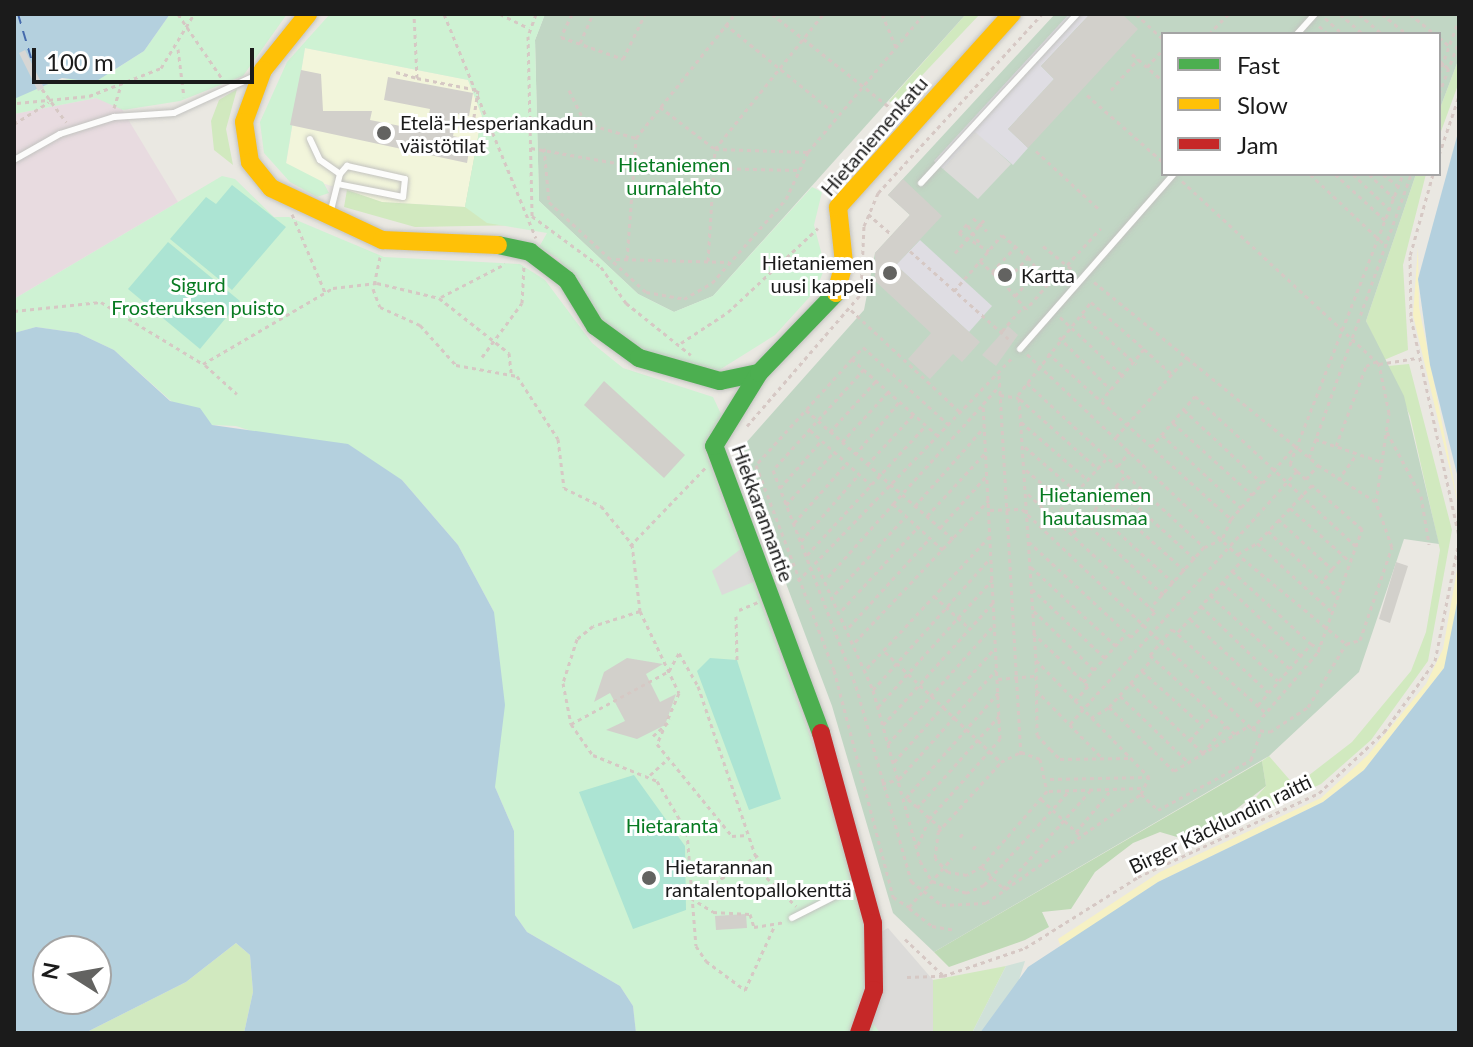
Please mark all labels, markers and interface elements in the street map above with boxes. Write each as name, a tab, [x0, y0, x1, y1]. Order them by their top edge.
scale bar	[36, 32, 258, 82]
legend	[1161, 32, 1441, 176]
text: 100 m	[46, 47, 114, 76]
text: Fast	[1237, 50, 1280, 79]
street label: Hietaniemenkatu	[816, 71, 932, 201]
text: Slow	[1237, 90, 1288, 119]
place label: Etelä-Hesperiankadun väistötilat	[400, 110, 594, 157]
marker: Etelä-Hesperiankadun väistötilat	[375, 124, 393, 142]
text: Jam	[1237, 130, 1278, 159]
park label: Hietaniemen uurnalehto	[618, 152, 730, 199]
place label: Hietaniemen uusi kappeli	[762, 250, 874, 297]
place label: Kartta	[1021, 263, 1075, 287]
marker: Hietaniemen uusi kappeli	[881, 264, 899, 282]
marker: Kartta	[996, 266, 1014, 284]
park label: Sigurd Frosteruksen puisto	[111, 273, 285, 320]
street label: Hiekkarannantie	[727, 441, 799, 585]
park label: Hietaniemen hautausmaa	[1039, 482, 1151, 529]
street label: Birger Käcklundin raitti	[1125, 769, 1315, 879]
park label: Hietaranta	[626, 813, 718, 837]
place label: Hietarannan rantalentopallokenttä	[665, 854, 852, 901]
marker: Hietarannan rantalentopallokenttä	[640, 869, 658, 887]
north arrow	[32, 935, 112, 1015]
text: N	[35, 960, 65, 982]

